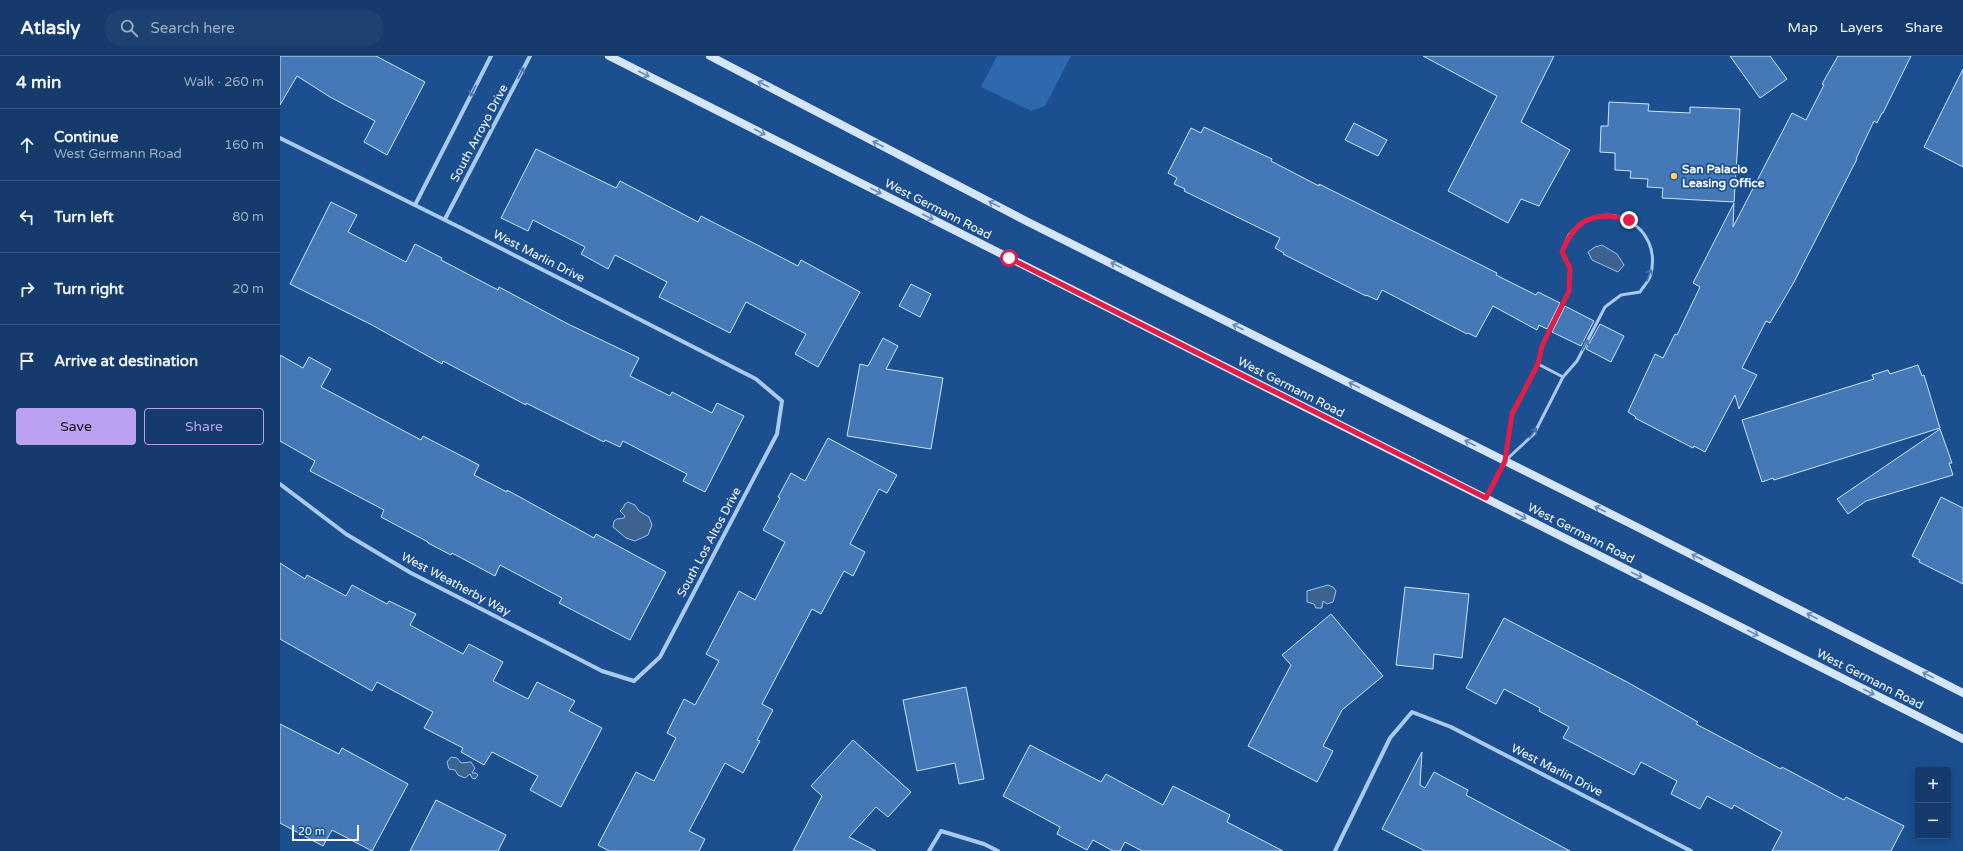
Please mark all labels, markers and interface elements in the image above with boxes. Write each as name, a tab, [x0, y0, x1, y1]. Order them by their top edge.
search box	[104, 10, 384, 46]
text: Atlasly	[20, 17, 80, 39]
icon: search	[118, 17, 140, 39]
text: Search here	[150, 19, 235, 37]
text: Map	[1788, 19, 1818, 36]
text: Layers	[1840, 19, 1883, 36]
text: Share	[1905, 19, 1943, 36]
one-way arrow	[518, 67, 526, 79]
one-way arrow	[637, 70, 649, 78]
text: 4 min	[16, 72, 61, 93]
text: Walk · 260 m	[184, 74, 264, 90]
one-way arrow	[757, 79, 769, 87]
street label: South Arroyo Drive	[447, 82, 511, 184]
one-way arrow	[469, 85, 476, 97]
text: Continue	[54, 128, 118, 146]
one-way arrow	[753, 129, 765, 136]
icon: ahead	[16, 134, 38, 156]
text: 160 m	[224, 137, 264, 153]
one-way arrow	[872, 139, 884, 147]
text: West Germann Road	[54, 146, 182, 162]
place label: San Palacio Leasing Office	[1682, 162, 1765, 191]
marker: San Palacio Leasing Office	[1669, 171, 1679, 181]
street label: West Germann Road	[882, 176, 994, 242]
one-way arrow	[869, 188, 881, 195]
one-way arrow	[988, 199, 1000, 207]
icon: left	[16, 206, 38, 228]
text: Turn left	[54, 208, 114, 226]
text: 80 m	[232, 209, 264, 225]
route end	[1620, 211, 1638, 229]
one-way arrow	[922, 214, 934, 222]
street label: West Marlin Drive	[491, 227, 587, 285]
route start	[1000, 249, 1018, 267]
one-way arrow	[1110, 261, 1122, 268]
one-way arrow	[1646, 270, 1654, 282]
icon: right	[16, 278, 38, 300]
text: Turn right	[54, 280, 124, 298]
text: 20 m	[232, 281, 264, 297]
one-way arrow	[1232, 322, 1244, 330]
one-way arrow	[1582, 340, 1589, 352]
icon: arrive	[16, 350, 38, 372]
text: Arrive at destination	[54, 352, 198, 370]
street label: West Germann Road	[1235, 354, 1347, 420]
one-way arrow	[1348, 381, 1360, 388]
button: Save	[16, 408, 136, 445]
button: Share	[144, 408, 264, 445]
one-way arrow	[1528, 428, 1537, 439]
one-way arrow	[1465, 439, 1477, 447]
street label: South Los Altos Drive	[674, 485, 744, 599]
street label: West Germann Road	[1525, 500, 1637, 566]
one-way arrow	[1595, 504, 1607, 512]
one-way arrow	[1514, 513, 1526, 520]
street label: West Weatherby Way	[399, 549, 514, 619]
one-way arrow	[1691, 553, 1703, 560]
one-way arrow	[1631, 571, 1643, 579]
one-way arrow	[1807, 612, 1819, 619]
one-way arrow	[1747, 630, 1759, 637]
street label: West Germann Road	[1814, 646, 1926, 712]
one-way arrow	[1922, 671, 1934, 678]
one-way arrow	[1863, 689, 1875, 696]
street label: West Marlin Drive	[1509, 741, 1605, 799]
map controls	[1915, 767, 1951, 839]
button: +	[1915, 767, 1951, 803]
button: −	[1915, 803, 1951, 839]
scale bar	[292, 823, 359, 842]
text: 20 m	[298, 825, 325, 838]

